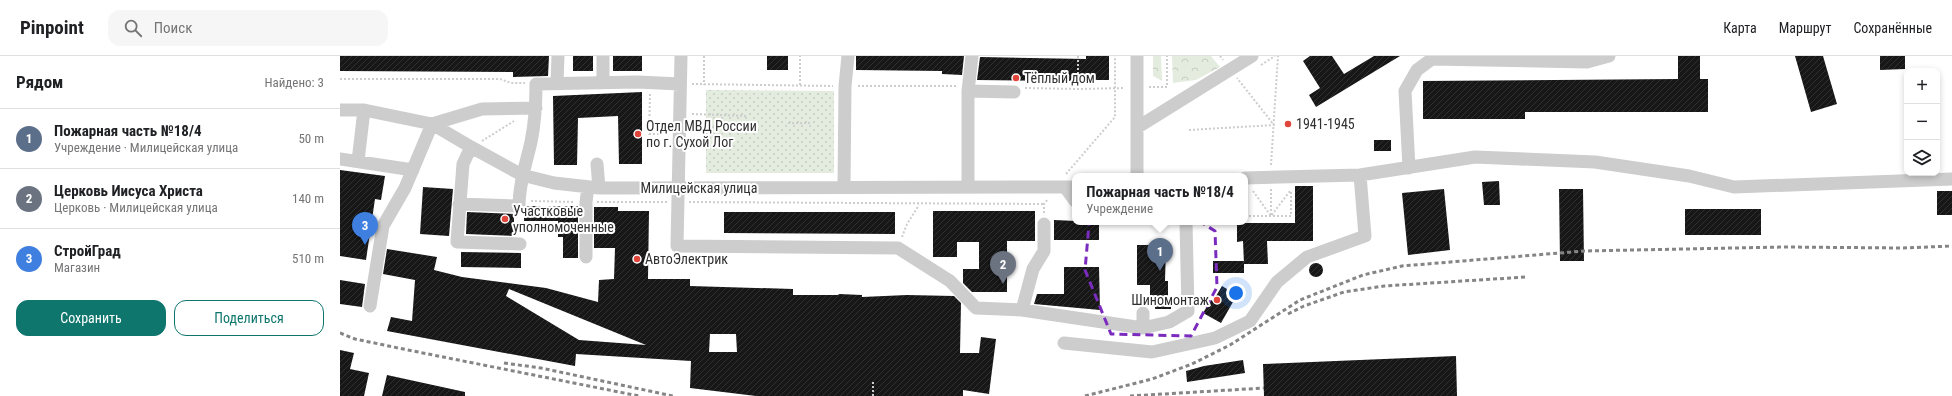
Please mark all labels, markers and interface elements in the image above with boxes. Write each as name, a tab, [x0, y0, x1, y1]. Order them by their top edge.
search box	[108, 10, 388, 46]
text: Pinpoint	[20, 16, 84, 39]
icon: search	[122, 17, 144, 39]
text: Поиск	[154, 19, 192, 37]
text: Карта	[1723, 20, 1757, 36]
text: Маршрут	[1779, 20, 1831, 36]
text: Сохранённые	[1853, 20, 1932, 36]
map controls	[1904, 68, 1940, 176]
button: +	[1904, 68, 1940, 104]
place label: Тёплый дом	[1024, 70, 1095, 86]
text: Рядом	[16, 72, 63, 92]
marker: Тёплый дом	[1011, 73, 1021, 83]
text: Найдено: 3	[264, 75, 324, 90]
button: −	[1904, 104, 1940, 140]
place label: 1941-1945	[1296, 116, 1355, 132]
place label: Отдел МВД России по г. Сухой Лог	[646, 118, 757, 150]
marker: 1941-1945	[1283, 119, 1293, 129]
text: Пожарная часть №18/4	[54, 122, 201, 140]
marker: Отдел МВД России по г. Сухой Лог	[633, 129, 643, 139]
text: 1	[26, 131, 32, 146]
text: 50 m	[298, 131, 324, 146]
text: Учреждение · Милицейская улица	[54, 140, 238, 155]
button: layers	[1904, 140, 1940, 176]
popup	[1072, 173, 1248, 225]
street label: Милицейская улица	[641, 180, 757, 196]
text: Церковь Иисуса Христа	[54, 182, 203, 200]
text: Пожарная часть №18/4	[1086, 183, 1234, 201]
text: 2	[26, 191, 32, 206]
text: 140 m	[292, 191, 324, 206]
text: Церковь · Милицейская улица	[54, 200, 218, 215]
text: Учреждение	[1086, 201, 1153, 216]
place label: Участковые уполномоченные	[513, 203, 614, 235]
pin: 3	[352, 212, 378, 245]
marker: Участковые уполномоченные	[500, 214, 510, 224]
pin: 1	[1147, 238, 1173, 271]
text: СтройГрад	[54, 242, 121, 260]
text: 3	[26, 251, 32, 266]
text: 510 m	[292, 251, 324, 266]
place label: АвтоЭлектрик	[645, 251, 728, 267]
pin: 2	[990, 251, 1016, 284]
marker: АвтоЭлектрик	[632, 254, 642, 264]
text: Магазин	[54, 260, 100, 275]
your location	[1226, 283, 1246, 303]
place label: Шиномонтаж	[1131, 292, 1209, 308]
marker: Шиномонтаж	[1212, 295, 1222, 305]
button: Сохранить	[16, 300, 166, 336]
button: Поделиться	[174, 300, 324, 336]

